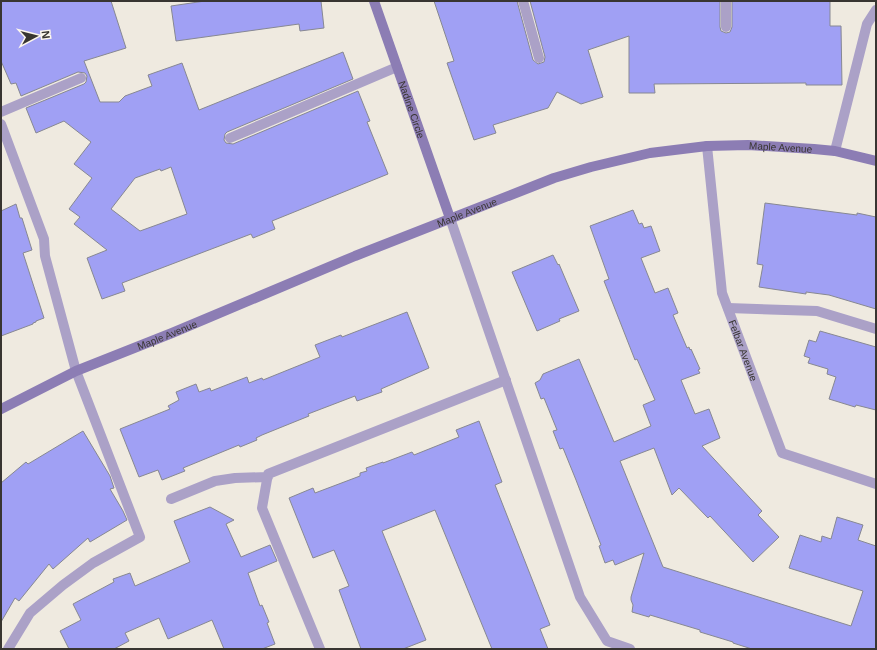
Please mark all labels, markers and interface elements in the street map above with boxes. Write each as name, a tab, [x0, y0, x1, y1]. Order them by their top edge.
north arrow	[16, 16, 56, 56]
text: N	[39, 30, 52, 40]
street label: Nadine Circle	[397, 79, 427, 140]
street label: Maple Avenue	[749, 140, 813, 154]
street label: Maple Avenue	[435, 195, 499, 229]
street label: Maple Avenue	[136, 318, 199, 352]
street label: Felbar Avenue	[727, 318, 760, 383]

